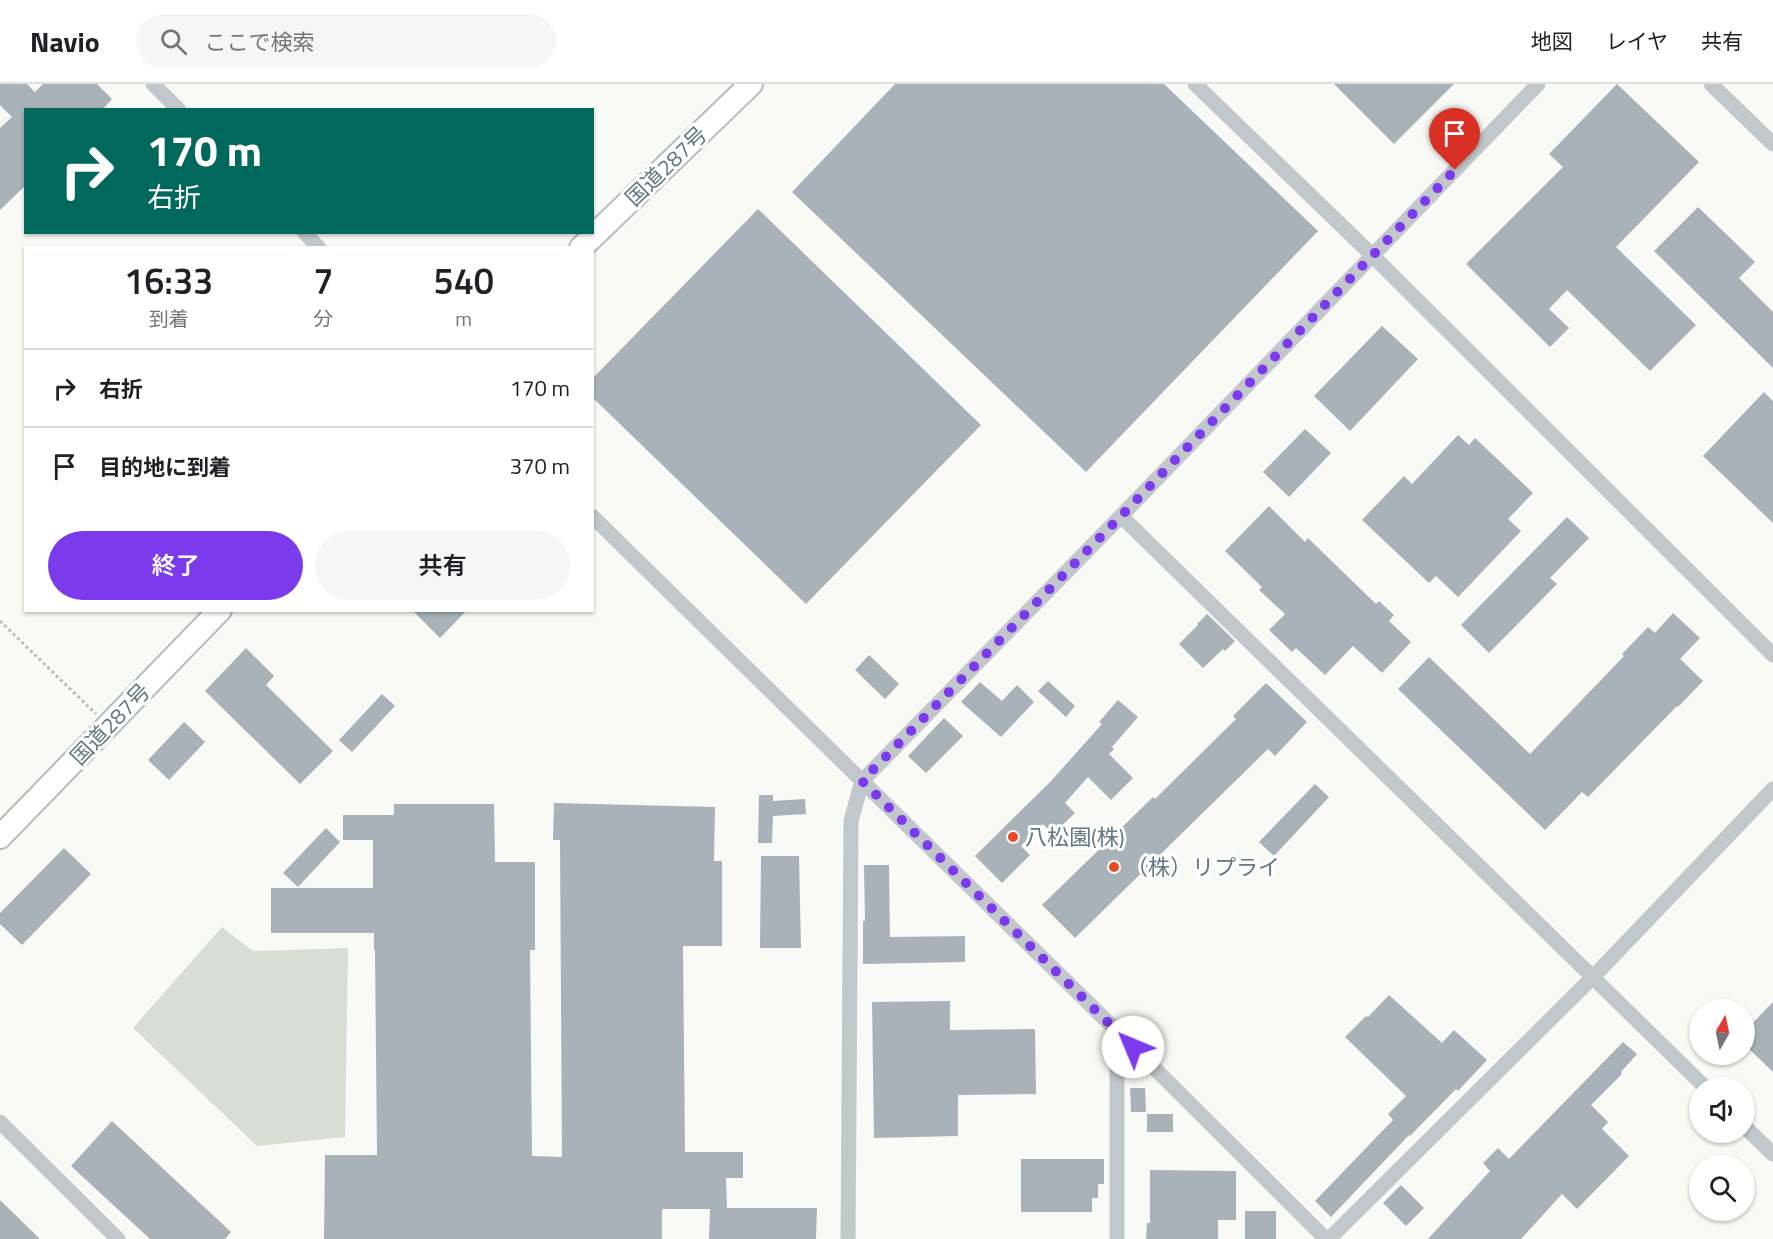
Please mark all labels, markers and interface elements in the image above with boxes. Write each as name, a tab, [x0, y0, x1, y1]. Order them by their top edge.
search box	[136, 14, 556, 68]
text: Navio	[30, 20, 100, 63]
icon: search	[157, 25, 190, 58]
text: ここで検索	[205, 25, 315, 59]
text: 地図	[1531, 25, 1573, 57]
text: レイヤ	[1606, 25, 1668, 57]
text: 共有	[1701, 25, 1743, 57]
pin	[1429, 108, 1480, 170]
icon: arrive	[1438, 117, 1471, 150]
text: 170 m	[147, 118, 262, 182]
street label: 国道287号	[617, 118, 715, 214]
icon: right	[48, 132, 126, 210]
text: 右折	[147, 176, 201, 217]
text: 16:33	[124, 253, 213, 308]
text: 7	[313, 253, 333, 308]
text: 540	[433, 253, 494, 308]
text: 到着	[149, 303, 189, 334]
text: 分	[313, 303, 333, 334]
text: m	[455, 303, 472, 334]
text: 170 m	[510, 371, 570, 405]
icon: right	[48, 372, 81, 405]
text: 右折	[99, 372, 143, 406]
text: 370 m	[510, 449, 570, 483]
icon: arrive	[48, 450, 81, 483]
text: 目的地に到着	[99, 450, 231, 484]
button: 終了	[48, 531, 303, 600]
button: 共有	[315, 531, 570, 600]
street label: 国道287号	[62, 675, 158, 773]
place label: 八松園(株)	[1025, 820, 1125, 854]
marker: 八松園(株)	[1006, 830, 1020, 844]
place label: （株）リプライ	[1126, 850, 1280, 884]
marker: （株）リプライ	[1107, 860, 1121, 874]
north arrow	[1689, 999, 1755, 1065]
map controls	[1689, 999, 1755, 1221]
position arrow	[1101, 1015, 1165, 1079]
button: sound	[1689, 1077, 1755, 1143]
button: search	[1689, 1155, 1755, 1221]

